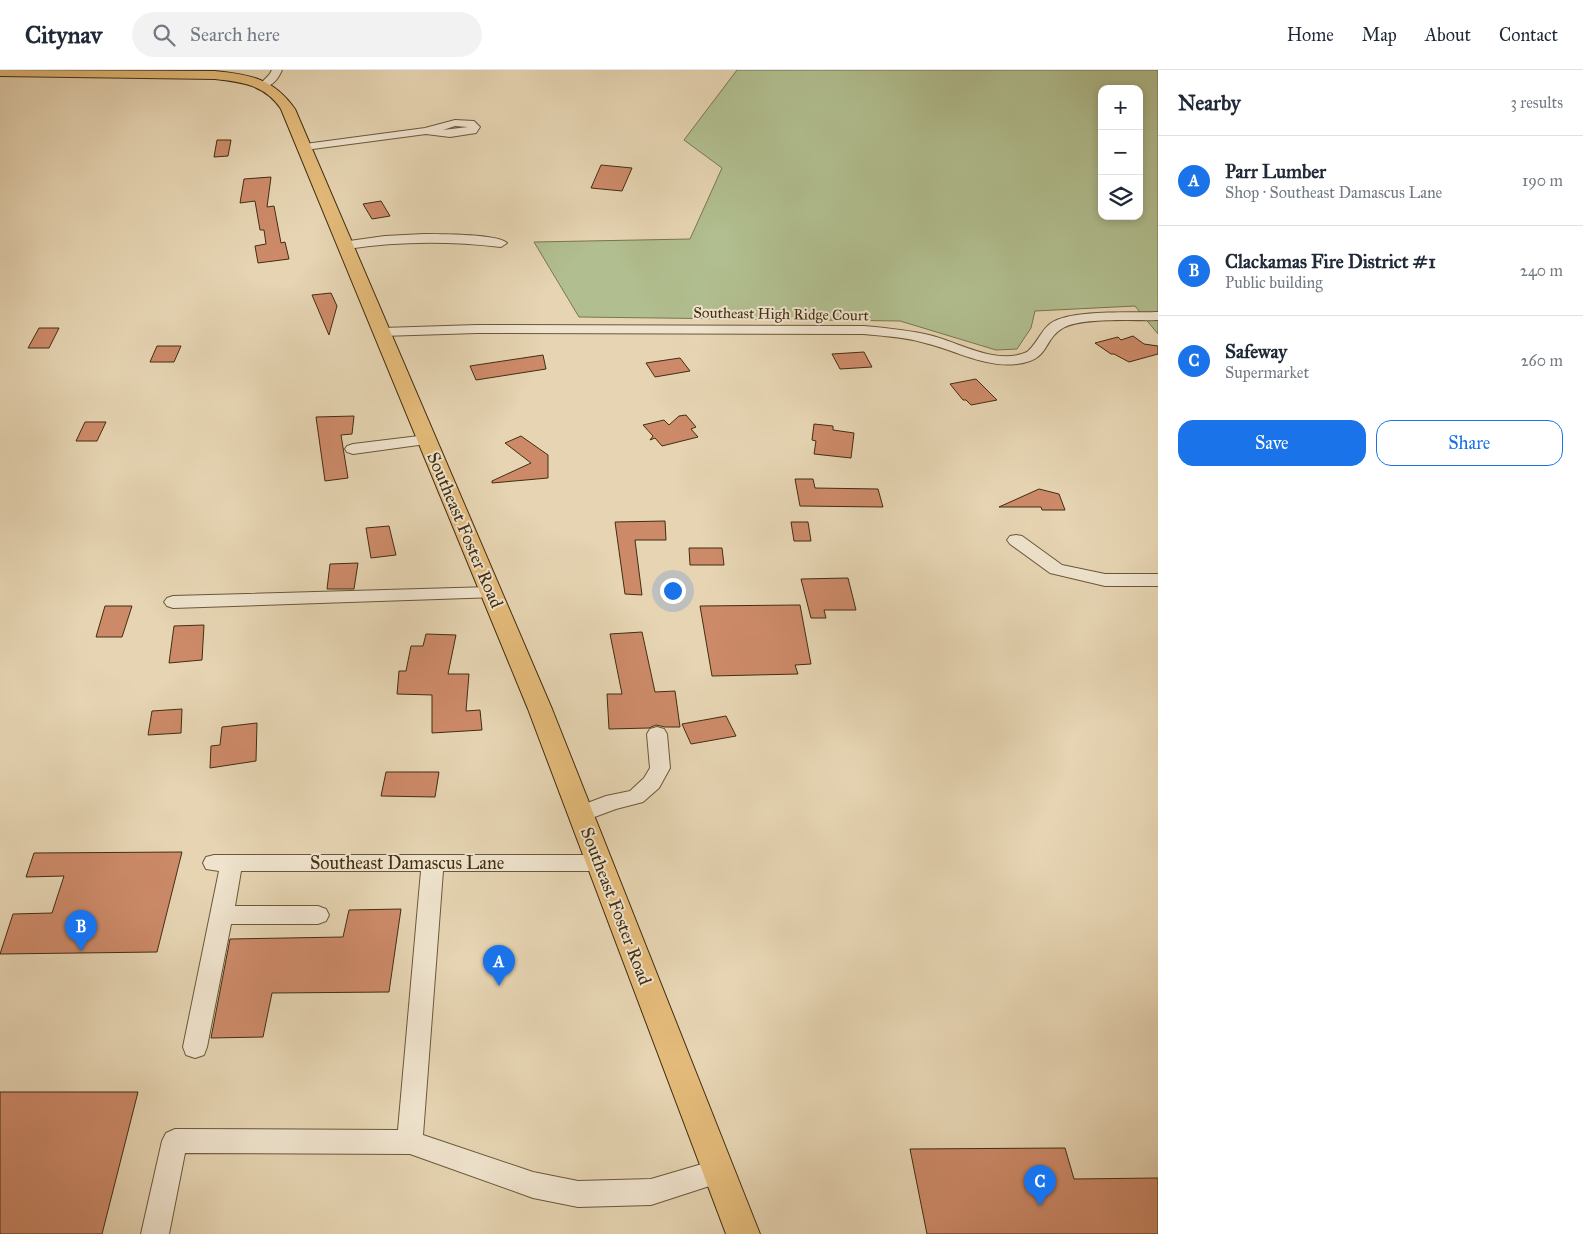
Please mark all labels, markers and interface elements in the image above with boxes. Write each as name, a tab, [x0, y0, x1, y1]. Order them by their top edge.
search box	[132, 12, 482, 57]
text: Citynav	[25, 20, 102, 50]
icon: search	[150, 21, 178, 49]
text: Search here	[190, 23, 280, 46]
text: Home	[1287, 24, 1334, 46]
text: Map	[1362, 24, 1397, 46]
text: About	[1425, 24, 1471, 46]
text: Contact	[1499, 24, 1558, 46]
map controls	[1098, 85, 1143, 220]
button: +	[1098, 85, 1143, 130]
text: Nearby	[1178, 90, 1241, 116]
text: 3 results	[1510, 93, 1563, 112]
button: −	[1098, 130, 1143, 175]
text: Parr Lumber	[1225, 160, 1326, 183]
text: A	[1189, 171, 1199, 190]
text: 190 m	[1522, 171, 1563, 190]
button: layers	[1098, 175, 1143, 220]
text: Shop · Southeast Damascus Lane	[1225, 183, 1442, 202]
text: Clackamas Fire District #1	[1225, 250, 1436, 273]
text: B	[1189, 261, 1199, 280]
text: 240 m	[1520, 261, 1563, 280]
text: Public building	[1225, 273, 1323, 292]
street label: Southeast High Ridge Court	[693, 303, 870, 325]
text: Safeway	[1225, 340, 1287, 363]
text: C	[1189, 351, 1199, 370]
text: 260 m	[1521, 351, 1563, 370]
text: Supermarket	[1225, 363, 1309, 382]
button: Save	[1178, 420, 1366, 466]
button: Share	[1376, 420, 1563, 466]
street label: Southeast Foster Road	[422, 449, 508, 611]
your location	[660, 578, 686, 604]
street label: Southeast Foster Road	[576, 824, 656, 988]
street label: Southeast Damascus Lane	[310, 852, 504, 874]
pin: B	[65, 910, 97, 951]
pin: A	[483, 945, 515, 986]
pin: C	[1024, 1165, 1056, 1206]

